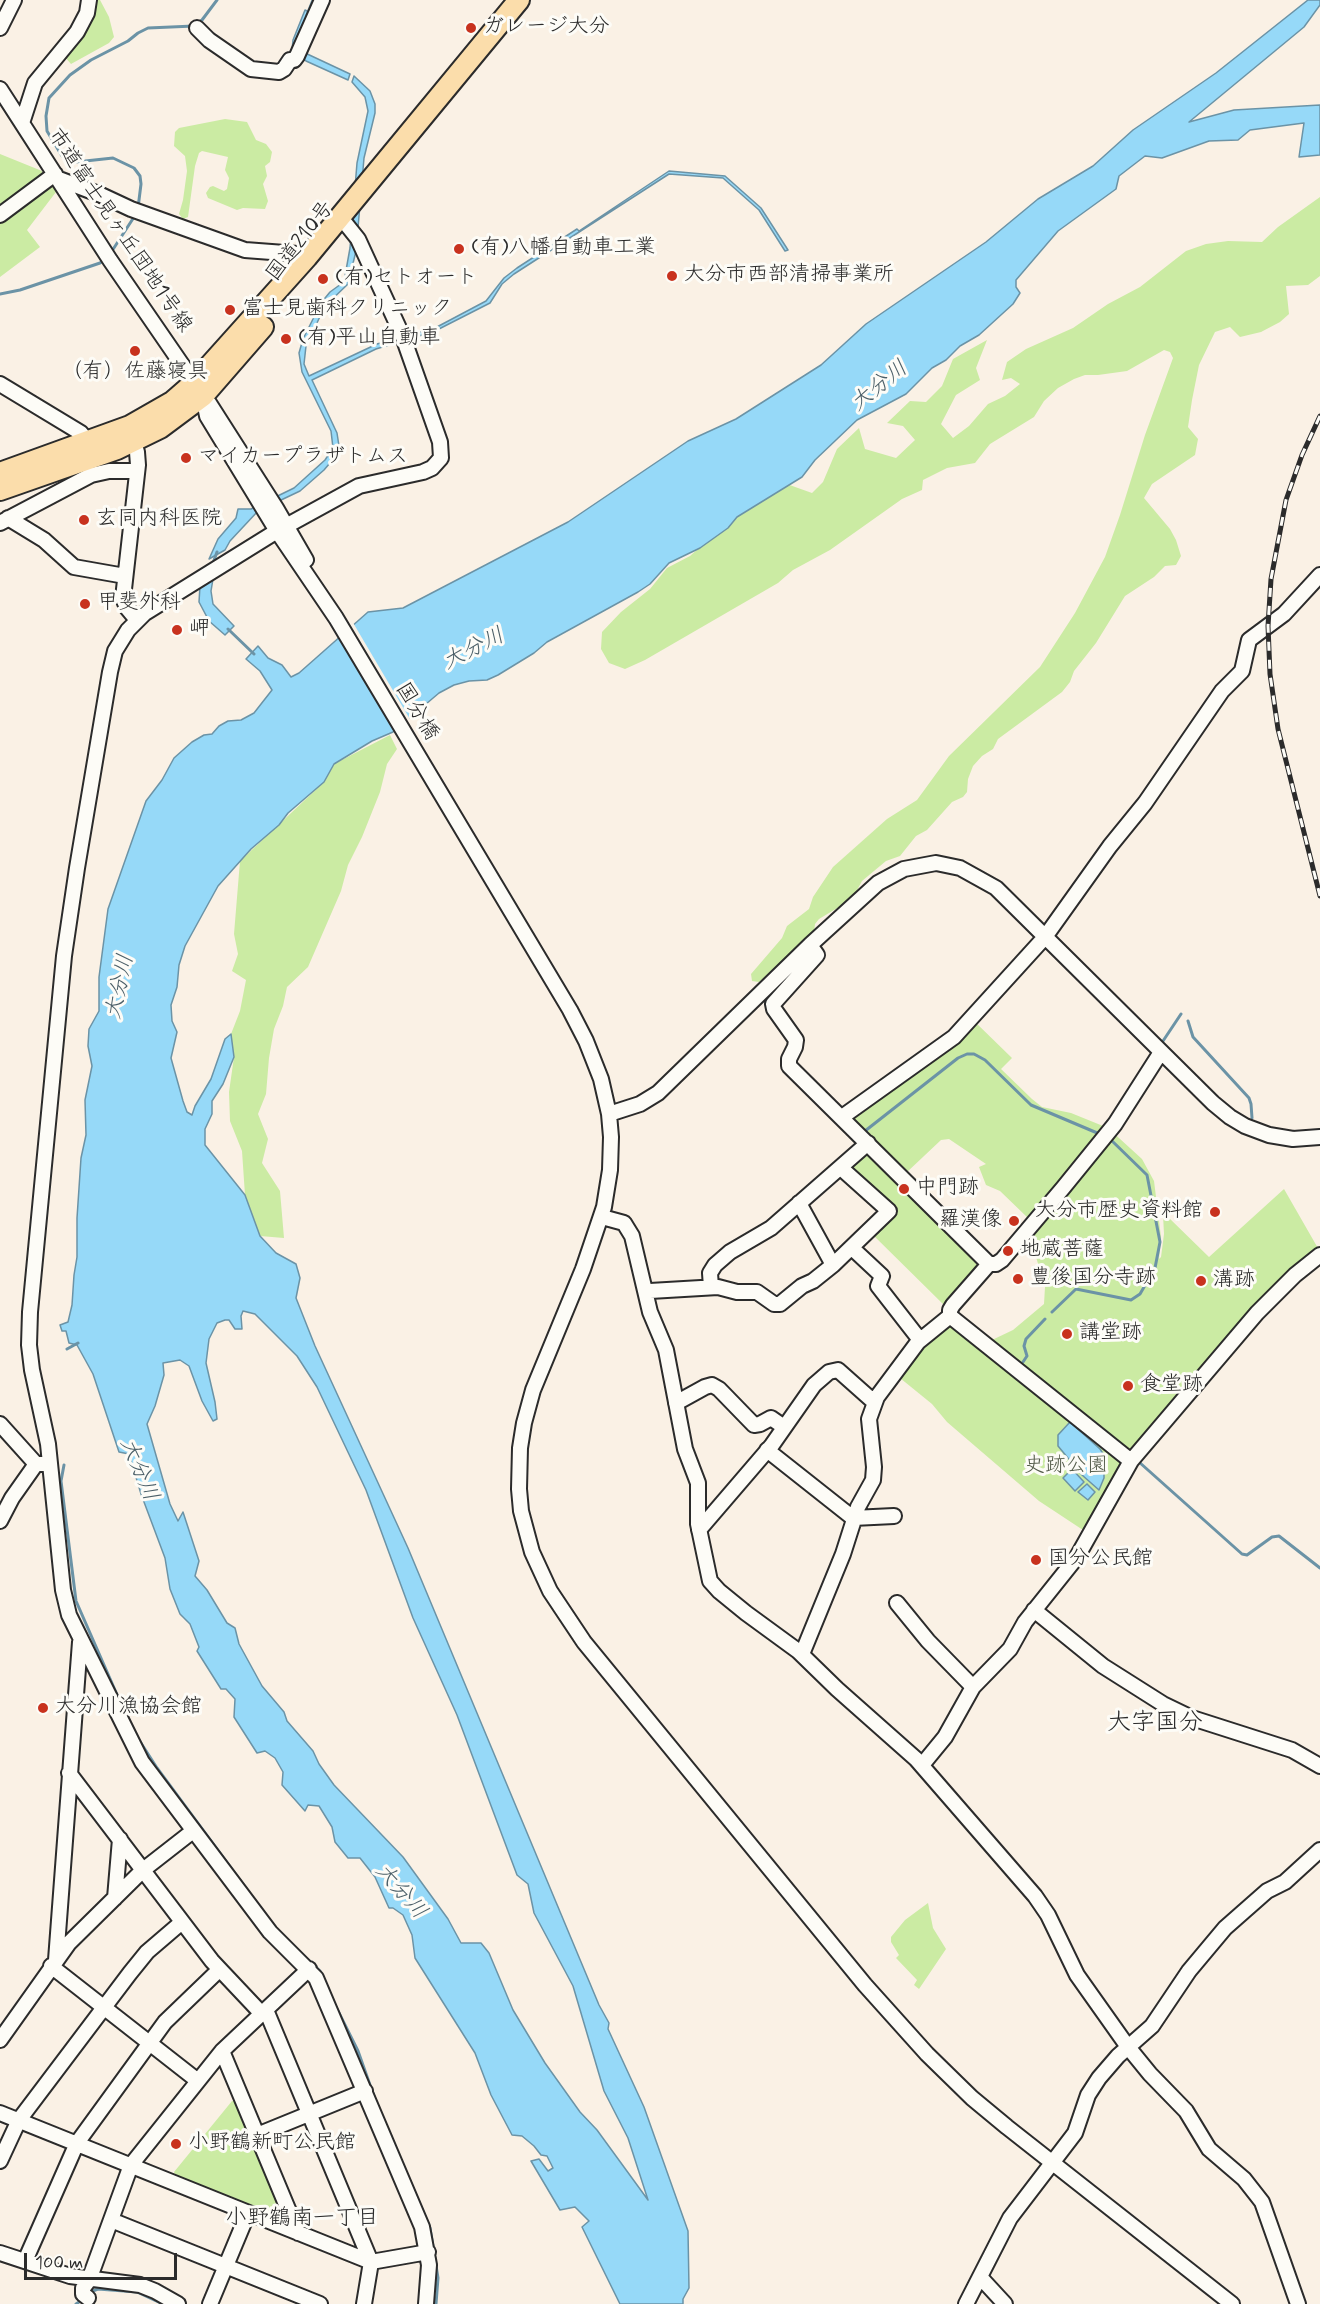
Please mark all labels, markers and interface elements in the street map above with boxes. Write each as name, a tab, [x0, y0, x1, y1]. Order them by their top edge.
place label: ガレージ大分	[483, 15, 610, 41]
marker: ガレージ大分	[464, 21, 478, 35]
street label: 市道富士見ヶ丘団地1号線	[41, 124, 197, 338]
street label: 国道210号	[262, 197, 340, 287]
place label: (有)八幡自動車工業	[471, 236, 655, 262]
marker: (有)八幡自動車工業	[452, 242, 466, 256]
place label: 大分市西部清掃事業所	[684, 263, 894, 289]
place label: (有)セトオート	[335, 266, 477, 292]
marker: 大分市西部清掃事業所	[665, 269, 679, 283]
marker: (有)セトオート	[316, 272, 330, 286]
place label: 富士見歯科クリニック	[242, 297, 452, 323]
marker: 富士見歯科クリニック	[223, 303, 237, 317]
place label: (有)平山自動車	[298, 326, 440, 352]
marker: (有)平山自動車	[279, 332, 293, 346]
marker: （有）佐藤寝具	[128, 344, 142, 358]
water label: 大分川	[846, 356, 914, 418]
place label: （有）佐藤寝具	[62, 360, 208, 386]
place label: マイカープラザトムス	[198, 445, 408, 471]
marker: マイカープラザトムス	[179, 451, 193, 465]
place label: 玄同内科医院	[96, 507, 222, 533]
marker: 玄同内科医院	[77, 513, 91, 527]
place label: 甲斐外科	[97, 591, 181, 617]
marker: 甲斐外科	[78, 597, 92, 611]
place label: 岬	[189, 617, 210, 643]
marker: 岬	[170, 623, 184, 637]
water label: 大分川	[439, 623, 509, 677]
street label: 国分橋	[389, 679, 443, 745]
water label: 大分川	[101, 952, 141, 1022]
place label: 中門跡	[916, 1176, 979, 1202]
marker: 中門跡	[897, 1182, 911, 1196]
place label: 大分市歴史資料館	[1035, 1199, 1203, 1225]
marker: 大分市歴史資料館	[1208, 1205, 1222, 1219]
place label: 羅漢像	[939, 1208, 1002, 1234]
marker: 羅漢像	[1007, 1214, 1021, 1228]
place label: 地蔵菩薩	[1020, 1238, 1104, 1264]
marker: 地蔵菩薩	[1001, 1244, 1015, 1258]
place label: 豊後国分寺跡	[1030, 1266, 1156, 1292]
place label: 溝跡	[1213, 1268, 1255, 1294]
marker: 豊後国分寺跡	[1011, 1272, 1025, 1286]
marker: 溝跡	[1194, 1274, 1208, 1288]
place label: 講堂跡	[1079, 1321, 1142, 1347]
marker: 講堂跡	[1060, 1327, 1074, 1341]
place label: 食堂跡	[1140, 1373, 1203, 1399]
marker: 食堂跡	[1121, 1379, 1135, 1393]
water label: 大分川	[113, 1434, 163, 1506]
park label: 史跡公園	[1024, 1454, 1108, 1480]
place label: 国分公民館	[1048, 1547, 1153, 1573]
marker: 国分公民館	[1029, 1553, 1043, 1567]
place label: 大分川漁協会館	[55, 1695, 202, 1721]
marker: 大分川漁協会館	[36, 1701, 50, 1715]
district label: 大字国分	[1107, 1710, 1203, 1738]
water label: 大分川	[368, 1858, 432, 1926]
place label: 小野鶴新町公民館	[188, 2131, 356, 2157]
marker: 小野鶴新町公民館	[169, 2137, 183, 2151]
district label: 小野鶴南一丁目	[225, 2206, 379, 2232]
scale bar	[27, 2241, 180, 2279]
text: 100 m	[35, 2251, 83, 2275]

